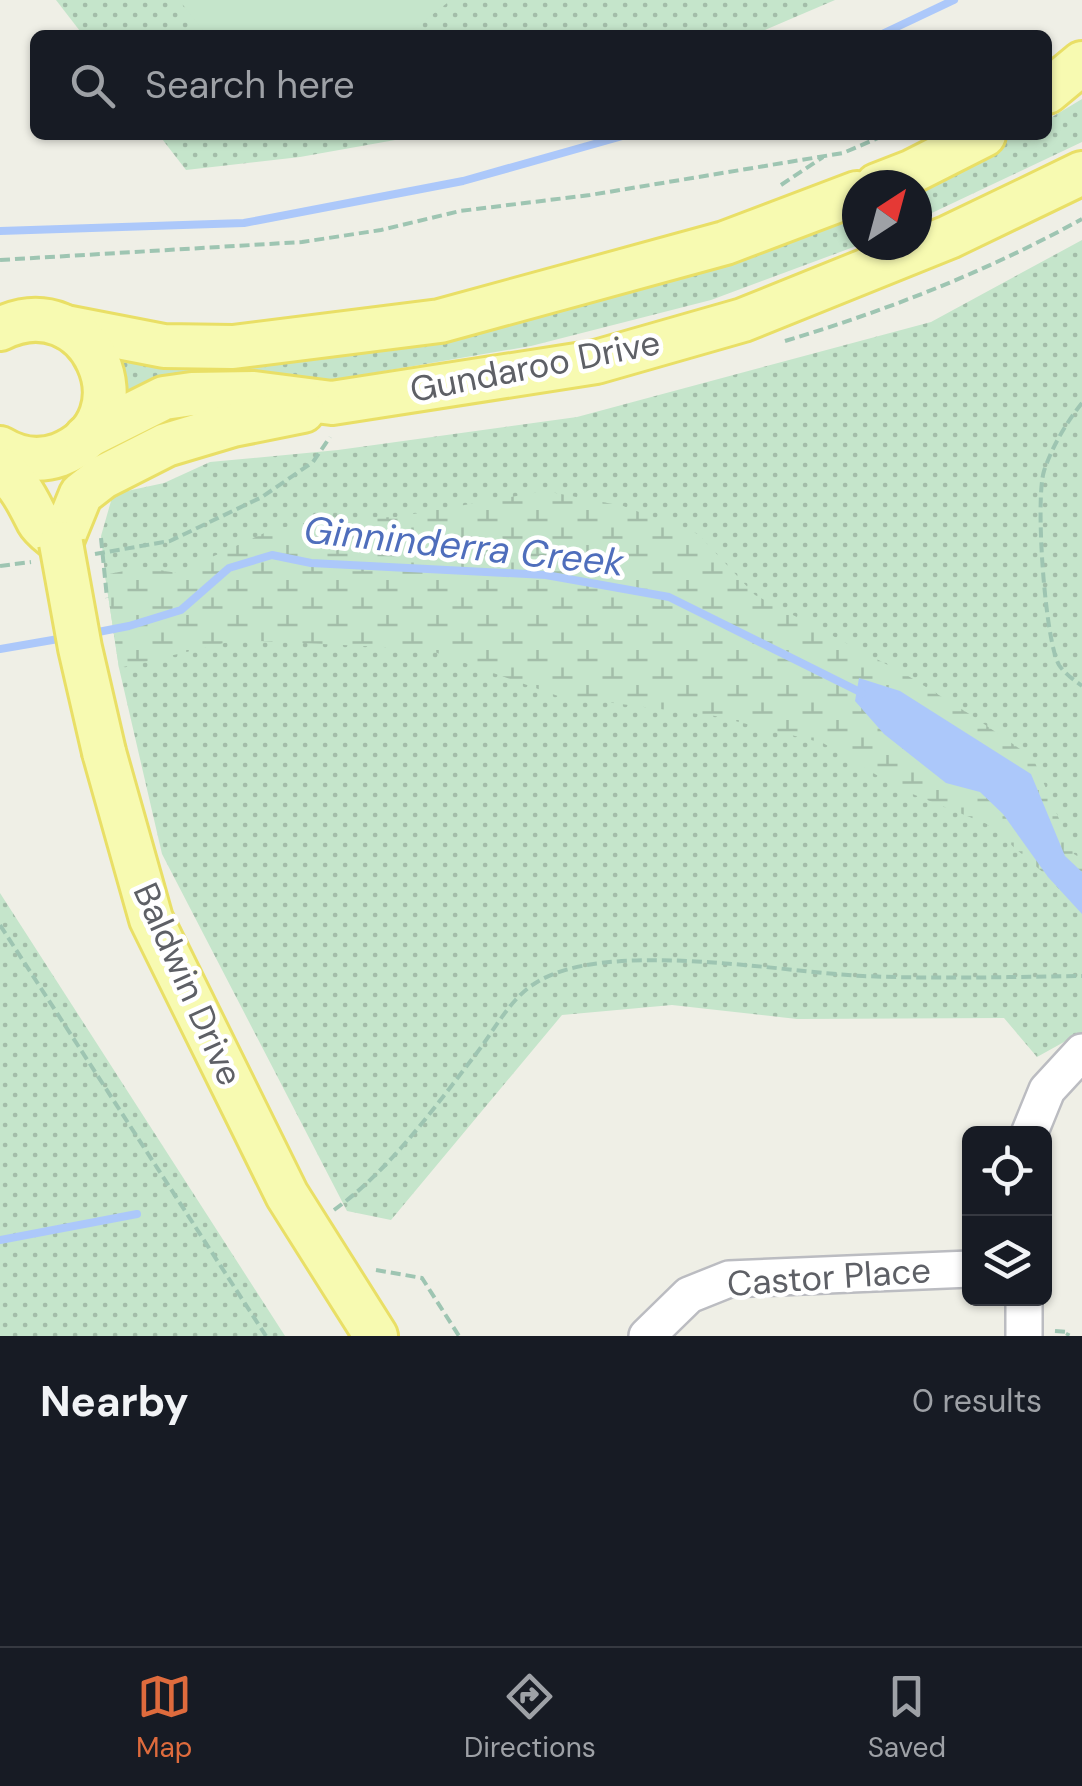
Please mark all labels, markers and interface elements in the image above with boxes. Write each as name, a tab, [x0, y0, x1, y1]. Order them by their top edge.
search box	[30, 30, 1052, 140]
icon: search	[65, 58, 120, 113]
text: Search here	[145, 60, 355, 110]
north arrow	[842, 170, 932, 260]
street label: Gundaroo Drive	[406, 319, 664, 413]
water label: Ginninderra Creek	[302, 504, 627, 588]
street label: Baldwin Drive	[123, 875, 253, 1093]
map controls	[962, 1126, 1052, 1306]
button: locate	[962, 1126, 1052, 1216]
button: layers	[962, 1216, 1052, 1306]
street label: Castor Place	[726, 1247, 932, 1307]
text: Nearby	[40, 1374, 189, 1429]
text: 0 results	[912, 1380, 1042, 1422]
tab: Map	[136, 1669, 192, 1766]
tab: Directions	[464, 1669, 596, 1766]
tab: Saved	[868, 1669, 946, 1766]

